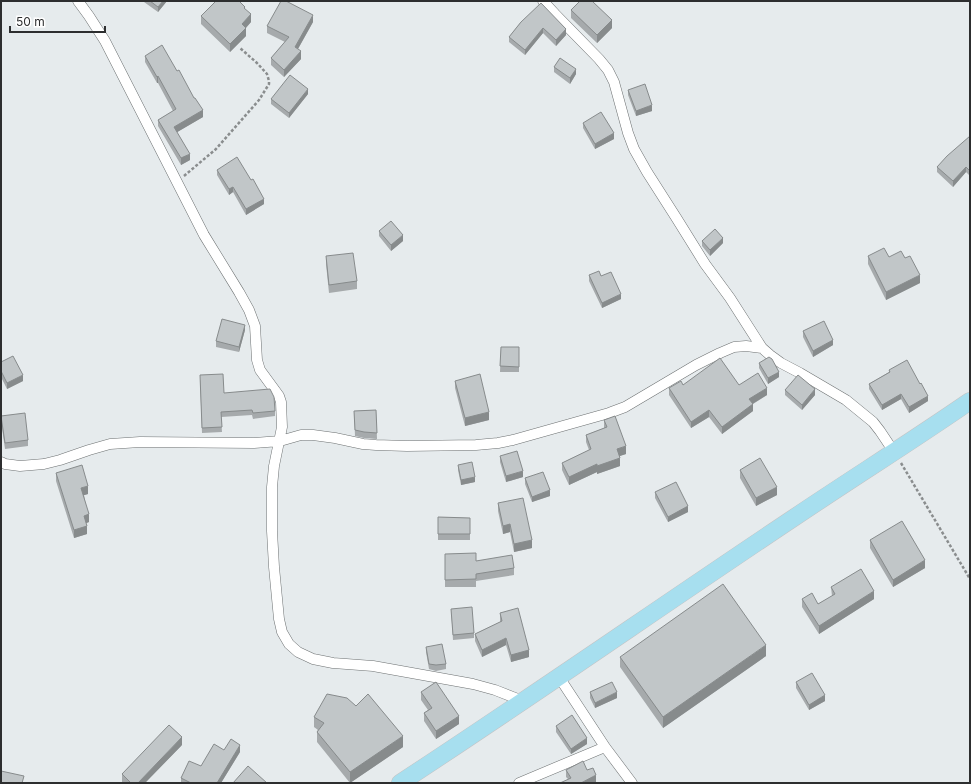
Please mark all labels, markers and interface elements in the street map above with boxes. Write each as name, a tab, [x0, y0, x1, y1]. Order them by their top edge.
scale bar	[10, 8, 105, 34]
text: 50 m	[16, 14, 45, 29]

